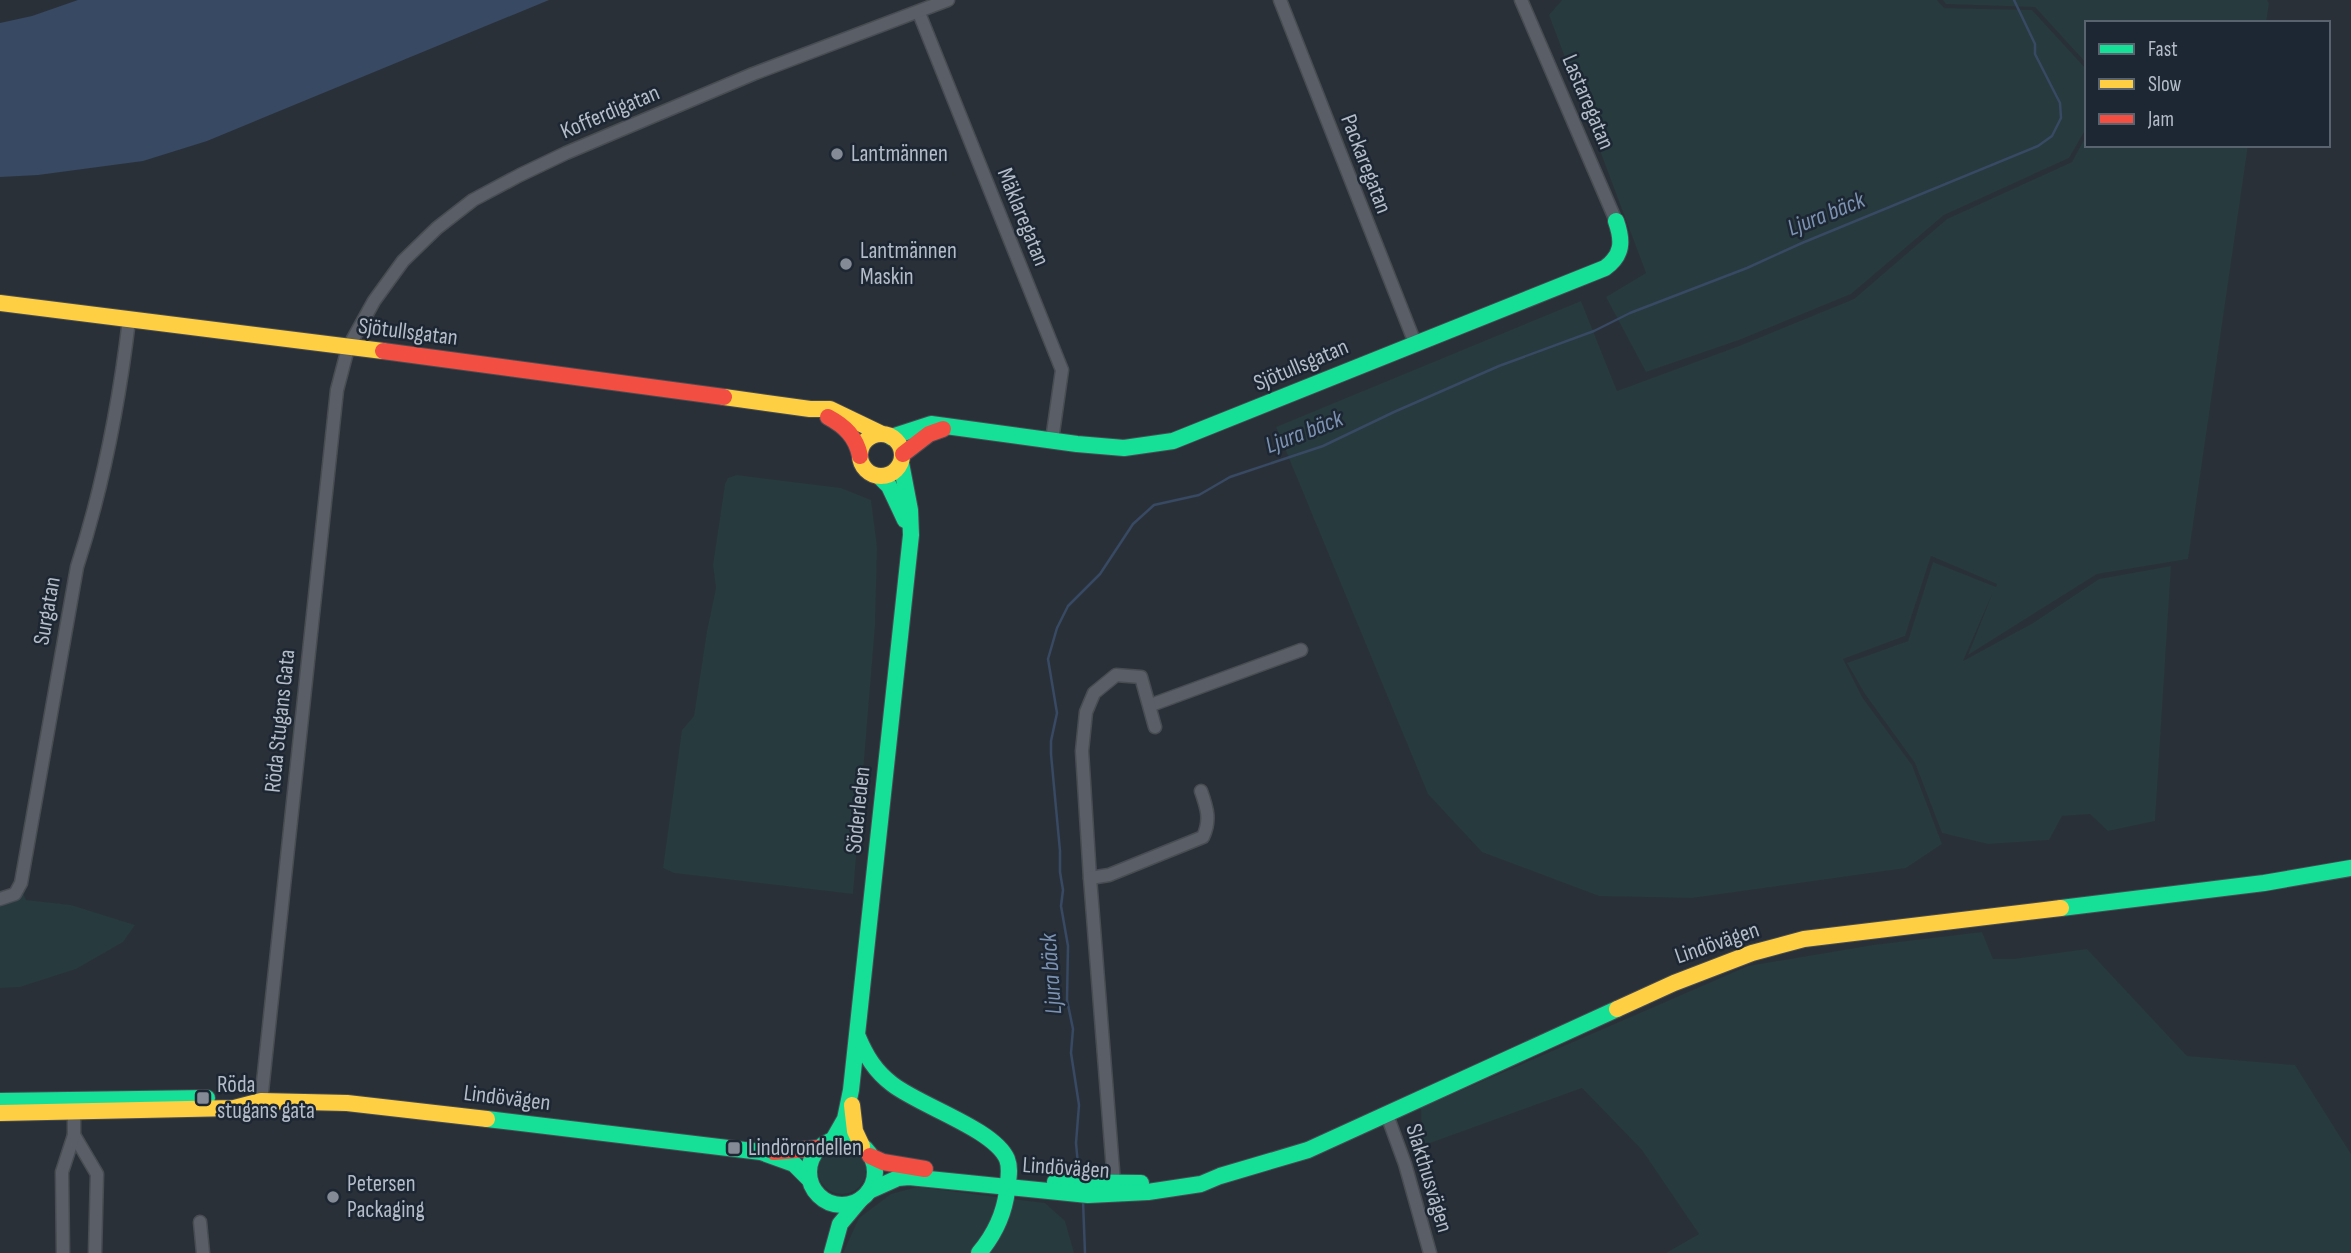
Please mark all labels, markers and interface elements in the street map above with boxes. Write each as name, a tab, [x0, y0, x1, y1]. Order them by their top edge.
legend	[2085, 21, 2330, 147]
text: Fast	[2148, 37, 2178, 62]
street label: Lastaregatan	[1556, 50, 1620, 154]
text: Slow	[2148, 72, 2182, 97]
street label: Kofferdigatan	[556, 79, 664, 145]
text: Jam	[2147, 107, 2174, 132]
street label: Packaregatan	[1334, 110, 1398, 218]
place label: Lantmännen	[851, 140, 948, 168]
marker: Lantmännen	[829, 146, 845, 162]
street label: Mäklaregatan	[991, 164, 1055, 270]
water label: Ljura bäck	[1783, 185, 1870, 243]
place label: Lantmännen Maskin	[860, 237, 957, 291]
marker: Lantmännen Maskin	[838, 256, 854, 272]
street label: Sjötullsgatan	[357, 312, 459, 352]
street label: Sjötullsgatan	[1249, 333, 1353, 397]
water label: Ljura bäck	[1261, 404, 1348, 460]
street label: Surgatan	[27, 575, 67, 647]
street label: Röda Stugans Gata	[259, 648, 301, 794]
street label: Söderleden	[840, 765, 876, 855]
street label: Lindövägen	[1671, 916, 1763, 970]
water label: Ljura bäck	[1034, 932, 1068, 1015]
place label: Röda stugans gata	[217, 1071, 315, 1125]
street label: Lindövägen	[462, 1079, 552, 1117]
marker: Röda stugans gata	[195, 1090, 211, 1106]
street label: Slakthusvägen	[1399, 1120, 1459, 1236]
place label: Lindörondellen	[748, 1134, 862, 1162]
marker: Lindörondellen	[726, 1140, 742, 1156]
street label: Lindövägen	[1022, 1151, 1110, 1185]
place label: Petersen Packaging	[347, 1170, 425, 1224]
marker: Petersen Packaging	[325, 1189, 341, 1205]

